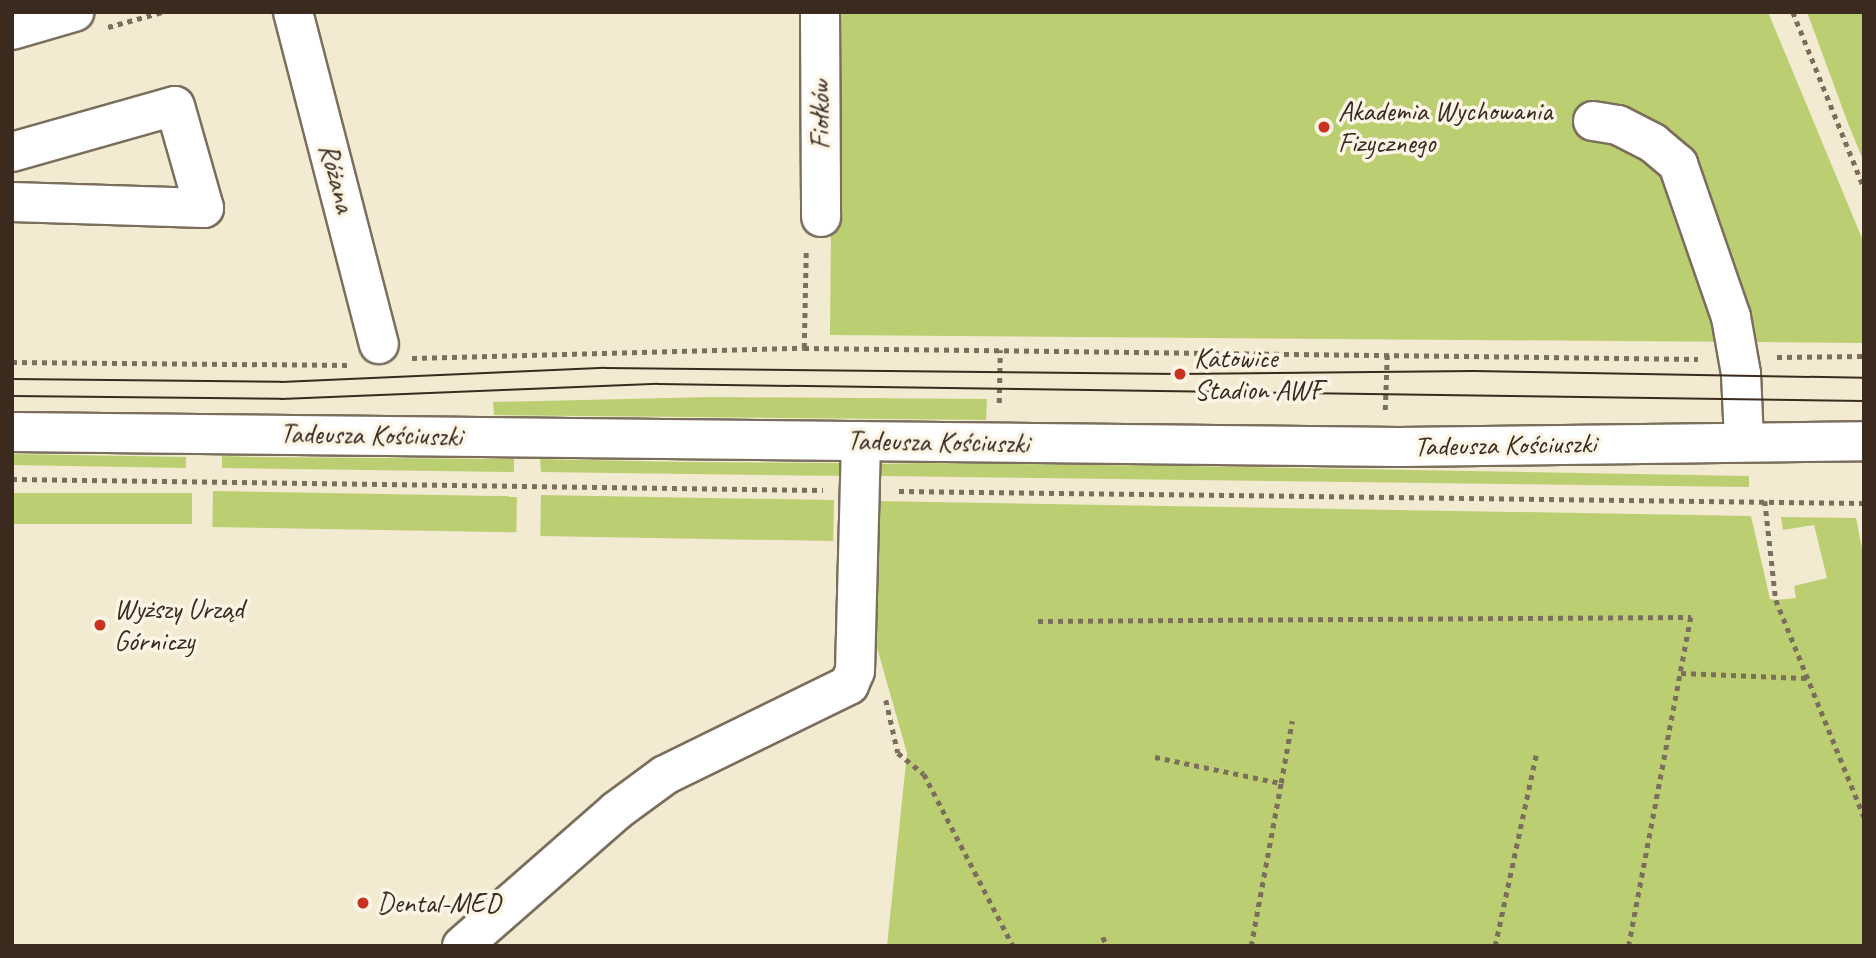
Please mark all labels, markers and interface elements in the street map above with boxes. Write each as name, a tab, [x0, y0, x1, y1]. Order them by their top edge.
street label: Fiołków	[803, 80, 837, 150]
place label: Akademia Wychowania Fizycznego	[1338, 94, 1553, 160]
marker: Akademia Wychowania Fizycznego	[1316, 119, 1332, 135]
street label: Różana	[312, 140, 362, 216]
place label: Katowice Stadion AWF	[1194, 341, 1322, 407]
marker: Katowice Stadion AWF	[1172, 366, 1188, 382]
street label: Tadeusza Kościuszki	[280, 417, 462, 453]
street label: Tadeusza Kościuszki	[847, 424, 1029, 460]
street label: Tadeusza Kościuszki	[1414, 427, 1596, 463]
place label: Wyższy Urząd Górniczy	[114, 592, 244, 658]
marker: Wyższy Urząd Górniczy	[92, 617, 108, 633]
place label: Dental-MED	[377, 886, 501, 920]
marker: Dental-MED	[355, 895, 371, 911]

